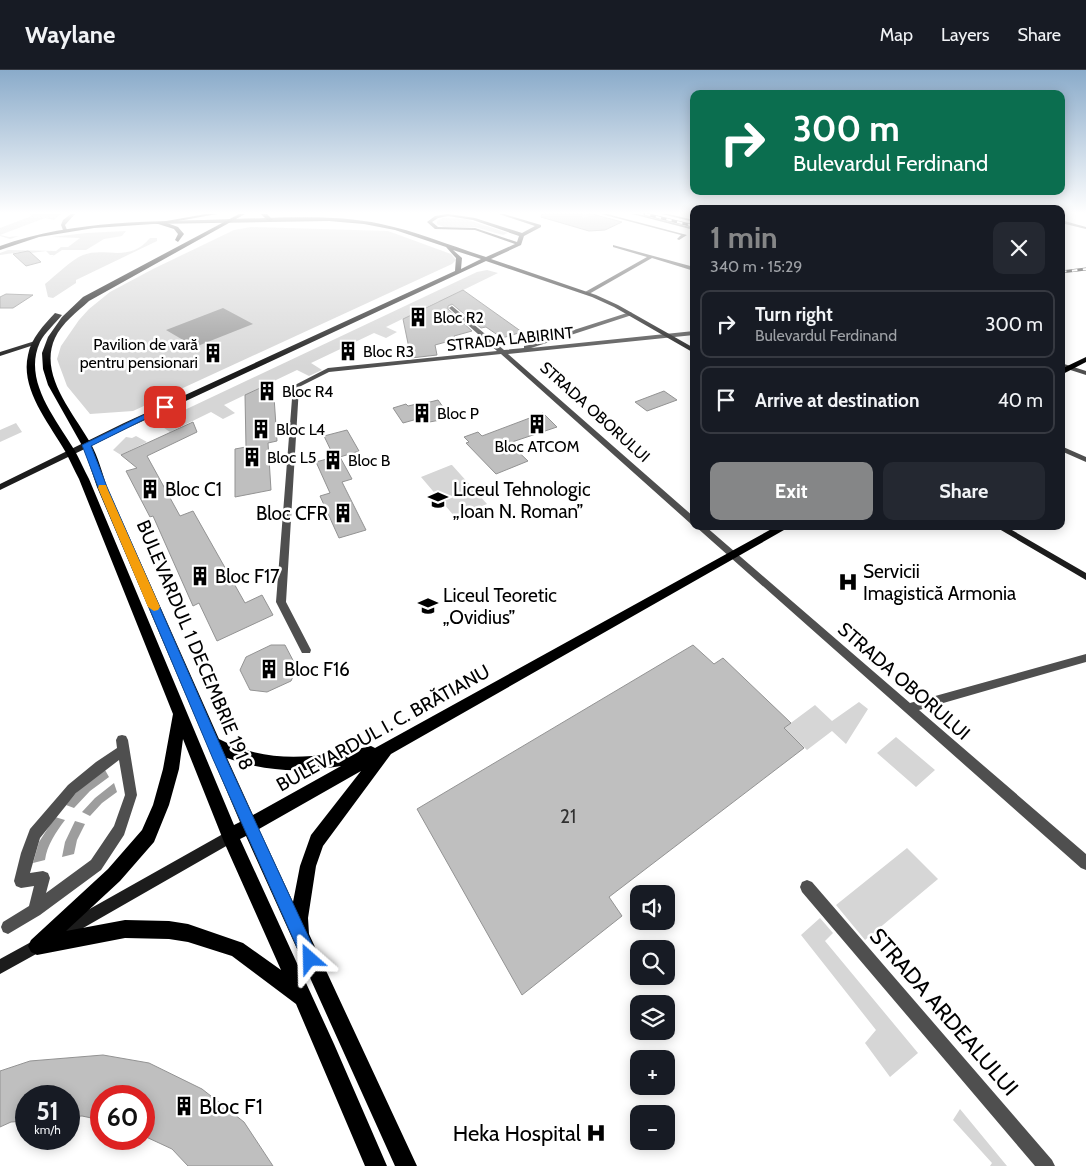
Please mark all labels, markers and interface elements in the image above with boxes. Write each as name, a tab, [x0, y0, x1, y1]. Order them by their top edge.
text: Waylane	[25, 20, 115, 49]
text: Map	[880, 24, 913, 46]
text: Layers	[941, 24, 990, 46]
text: Share	[1018, 24, 1061, 46]
text: 300 m	[793, 107, 900, 150]
icon: right	[710, 110, 775, 175]
text: Bulevardul Ferdinand	[793, 150, 988, 177]
text: 1 min	[710, 219, 778, 256]
button: close	[993, 222, 1045, 274]
text: 340 m · 15:29	[710, 257, 802, 276]
text: Turn right	[755, 303, 833, 326]
building icon: Bloc R2	[407, 306, 429, 328]
place label: Bloc R2	[433, 308, 484, 327]
icon: right	[712, 310, 740, 338]
text: 300 m	[985, 313, 1043, 336]
street label: STRADA LABIRINT	[446, 323, 575, 355]
text: Bulevardul Ferdinand	[755, 326, 897, 345]
place label: Pavilion de vară pentru pensionari	[80, 335, 198, 372]
building icon: Bloc R3	[337, 340, 359, 362]
building icon: Pavilion de vară pentru pensionari	[202, 342, 224, 364]
place label: Bloc R3	[363, 342, 414, 361]
street label: STRADA OBORULUI	[536, 358, 654, 466]
building icon: Bloc R4	[256, 380, 278, 402]
place label: Bloc R4	[282, 382, 333, 401]
pin	[144, 386, 186, 428]
icon: arrive	[712, 386, 740, 414]
text: Arrive at destination	[755, 389, 919, 412]
text: 40 m	[998, 389, 1043, 412]
icon: arrive	[151, 393, 179, 421]
building icon: Bloc P	[411, 402, 433, 424]
place label: Bloc P	[437, 404, 479, 423]
building icon: Bloc ATCOM	[526, 413, 548, 435]
building icon: Bloc L4	[250, 418, 272, 440]
place label: Bloc L4	[276, 420, 325, 439]
place label: Bloc ATCOM	[495, 437, 579, 456]
building icon: Bloc L5	[241, 446, 263, 468]
place label: Bloc L5	[267, 448, 317, 467]
building icon: Bloc B	[322, 449, 344, 471]
place label: Bloc B	[348, 451, 391, 470]
button: Exit	[710, 462, 873, 520]
button: Share	[883, 462, 1045, 520]
building icon: Bloc C1	[139, 478, 161, 500]
place label: Bloc C1	[165, 478, 222, 501]
place label: Liceul Tehnologic „Ioan N. Roman”	[453, 478, 591, 523]
school or university icon: Liceul Tehnologic „Ioan N. Roman”	[427, 489, 449, 511]
place label: Bloc CFR	[256, 502, 329, 525]
building icon: Bloc CFR	[332, 502, 354, 524]
street label: BULEVARDUL 1 DECEMBRIE 1918	[132, 516, 258, 774]
place label: Servicii Imagistică Armonia	[863, 560, 1016, 605]
building icon: Bloc F17	[189, 565, 211, 587]
place label: Bloc F17	[215, 565, 280, 588]
hospital icon: Servicii Imagistică Armonia	[837, 571, 859, 593]
place label: Liceul Teoretic „Ovidius”	[443, 584, 557, 629]
school or university icon: Liceul Teoretic „Ovidius”	[417, 595, 439, 617]
street label: STRADA OBORULUI	[833, 617, 975, 745]
building icon: Bloc F16	[258, 658, 280, 680]
place label: Bloc F16	[284, 658, 350, 681]
street label: BULEVARDUL I. C. BRĂTIANU	[272, 660, 494, 796]
house number: 21	[560, 805, 576, 828]
map controls	[630, 885, 675, 1150]
button: sound	[630, 885, 675, 930]
street label: STRADA ARDEALULUI	[864, 923, 1024, 1101]
position arrow	[283, 932, 335, 984]
button: search	[630, 940, 675, 985]
button: layers	[630, 995, 675, 1040]
button: +	[630, 1050, 675, 1095]
speed limit sign: 60	[90, 1085, 155, 1150]
place label: Bloc F1	[199, 1093, 263, 1120]
building icon: Bloc F1	[173, 1095, 195, 1117]
text: 51	[36, 1096, 59, 1126]
button: −	[630, 1105, 675, 1150]
place label: Heka Hospital	[453, 1120, 582, 1147]
text: km/h	[34, 1122, 61, 1137]
hospital icon: Heka Hospital	[585, 1122, 607, 1144]

